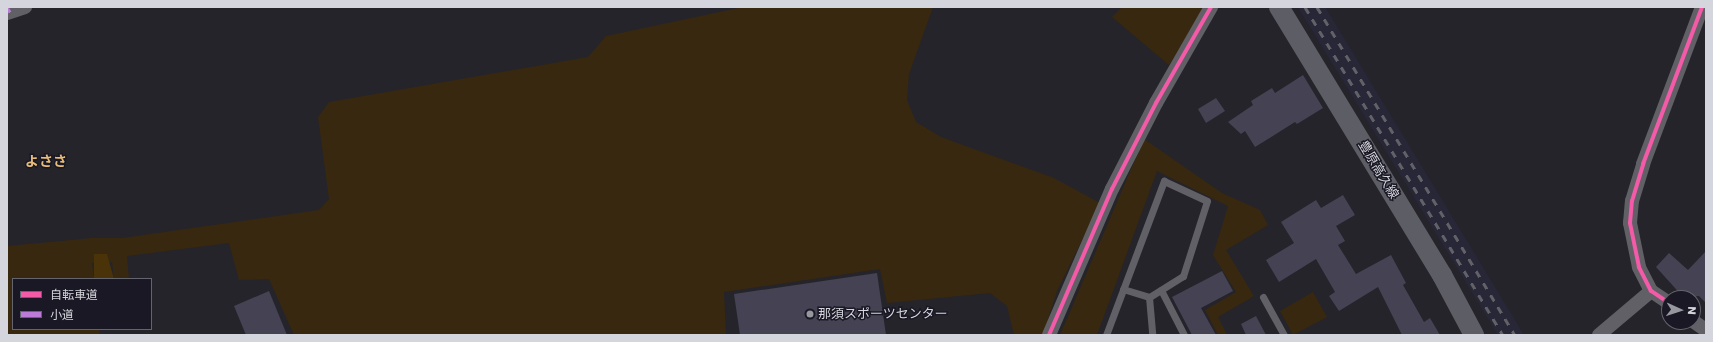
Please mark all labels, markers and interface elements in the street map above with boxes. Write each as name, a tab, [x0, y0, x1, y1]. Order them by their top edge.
street label: 豊原高久線	[1355, 138, 1401, 202]
district label: よささ	[25, 153, 67, 169]
legend	[12, 278, 152, 330]
text: 自転車道	[50, 286, 98, 303]
north arrow	[1661, 290, 1701, 330]
text: 小道	[50, 306, 74, 323]
place label: 那須スポーツセンター	[818, 306, 948, 322]
text: N	[1684, 306, 1700, 315]
marker: 那須スポーツセンター	[805, 309, 815, 319]

